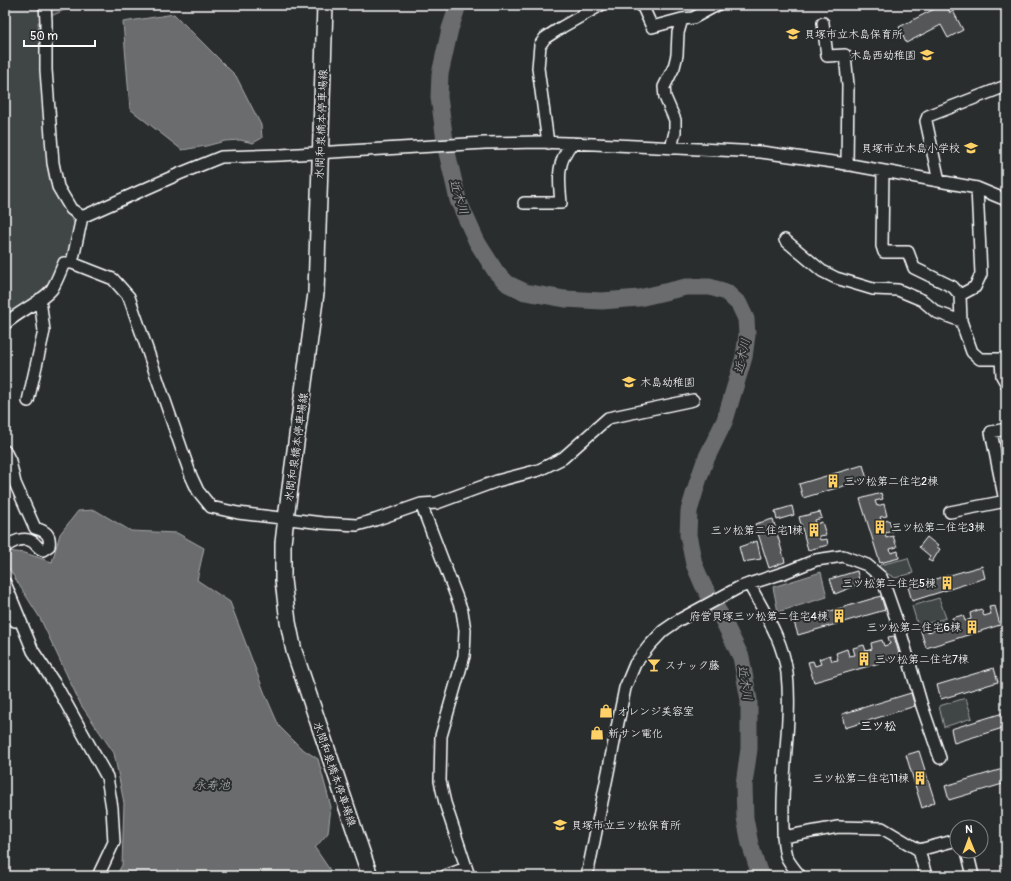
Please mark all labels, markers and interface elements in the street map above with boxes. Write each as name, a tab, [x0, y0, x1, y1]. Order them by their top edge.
scale bar	[24, 22, 95, 48]
school or university icon: 貝塚市立木島保育所	[785, 26, 801, 42]
place label: 貝塚市立木島保育所	[804, 28, 903, 41]
text: 50 m	[30, 29, 58, 44]
school or university icon: 木島西幼稚園	[919, 47, 935, 63]
place label: 木島西幼稚園	[850, 49, 916, 62]
street label: 水間和泉橋本停車場線	[313, 69, 330, 179]
school or university icon: 貝塚市立木島小学校	[963, 140, 979, 156]
place label: 貝塚市立木島小学校	[861, 142, 960, 155]
water label: 近木川	[446, 178, 471, 217]
water label: 近木川	[731, 337, 754, 375]
school or university icon: 木島幼稚園	[621, 374, 637, 390]
place label: 木島幼稚園	[640, 376, 695, 389]
street label: 水間和泉橋本停車場線	[282, 392, 311, 502]
building icon: 三ツ松第二住宅2棟	[825, 473, 841, 489]
place label: 三ツ松第二住宅2棟	[844, 475, 938, 488]
building icon: 三ツ松第二住宅3棟	[872, 519, 888, 535]
place label: 三ツ松第二住宅3棟	[891, 521, 985, 534]
building icon: 三ツ松第二住宅1棟	[806, 522, 822, 538]
place label: 三ツ松第二住宅1棟	[711, 524, 803, 537]
building icon: 三ツ松第二住宅5棟	[939, 575, 955, 591]
place label: 三ツ松第二住宅5棟	[842, 577, 936, 590]
building icon: 府営貝塚三ツ松第二住宅4棟	[831, 608, 847, 624]
place label: 府営貝塚三ツ松第二住宅4棟	[690, 610, 828, 623]
building icon: 三ツ松第二住宅6棟	[964, 619, 980, 635]
place label: 三ツ松第二住宅6棟	[867, 621, 961, 634]
building icon: 三ツ松第二住宅7棟	[856, 651, 872, 667]
place label: 三ツ松第二住宅7棟	[875, 653, 969, 666]
bar icon: スナック藤	[646, 657, 662, 673]
place label: スナック藤	[665, 659, 720, 672]
water label: 近木川	[734, 664, 755, 702]
shop icon: オレンジ美容室	[598, 703, 614, 719]
place label: オレンジ美容室	[617, 705, 694, 718]
district label: 三ツ松	[860, 719, 896, 734]
street label: 水間和泉橋本停車場線	[310, 720, 359, 828]
shop icon: 新サン電化	[589, 725, 605, 741]
place label: 新サン電化	[608, 727, 663, 740]
building icon: 三ツ松第二住宅11棟	[912, 770, 928, 786]
place label: 三ツ松第二住宅11棟	[812, 772, 909, 785]
water label: 永寿池	[194, 778, 231, 793]
school or university icon: 貝塚市立三ツ松保育所	[552, 817, 568, 833]
place label: 貝塚市立三ツ松保育所	[571, 819, 681, 832]
north arrow	[949, 819, 989, 859]
text: N	[965, 823, 973, 836]

